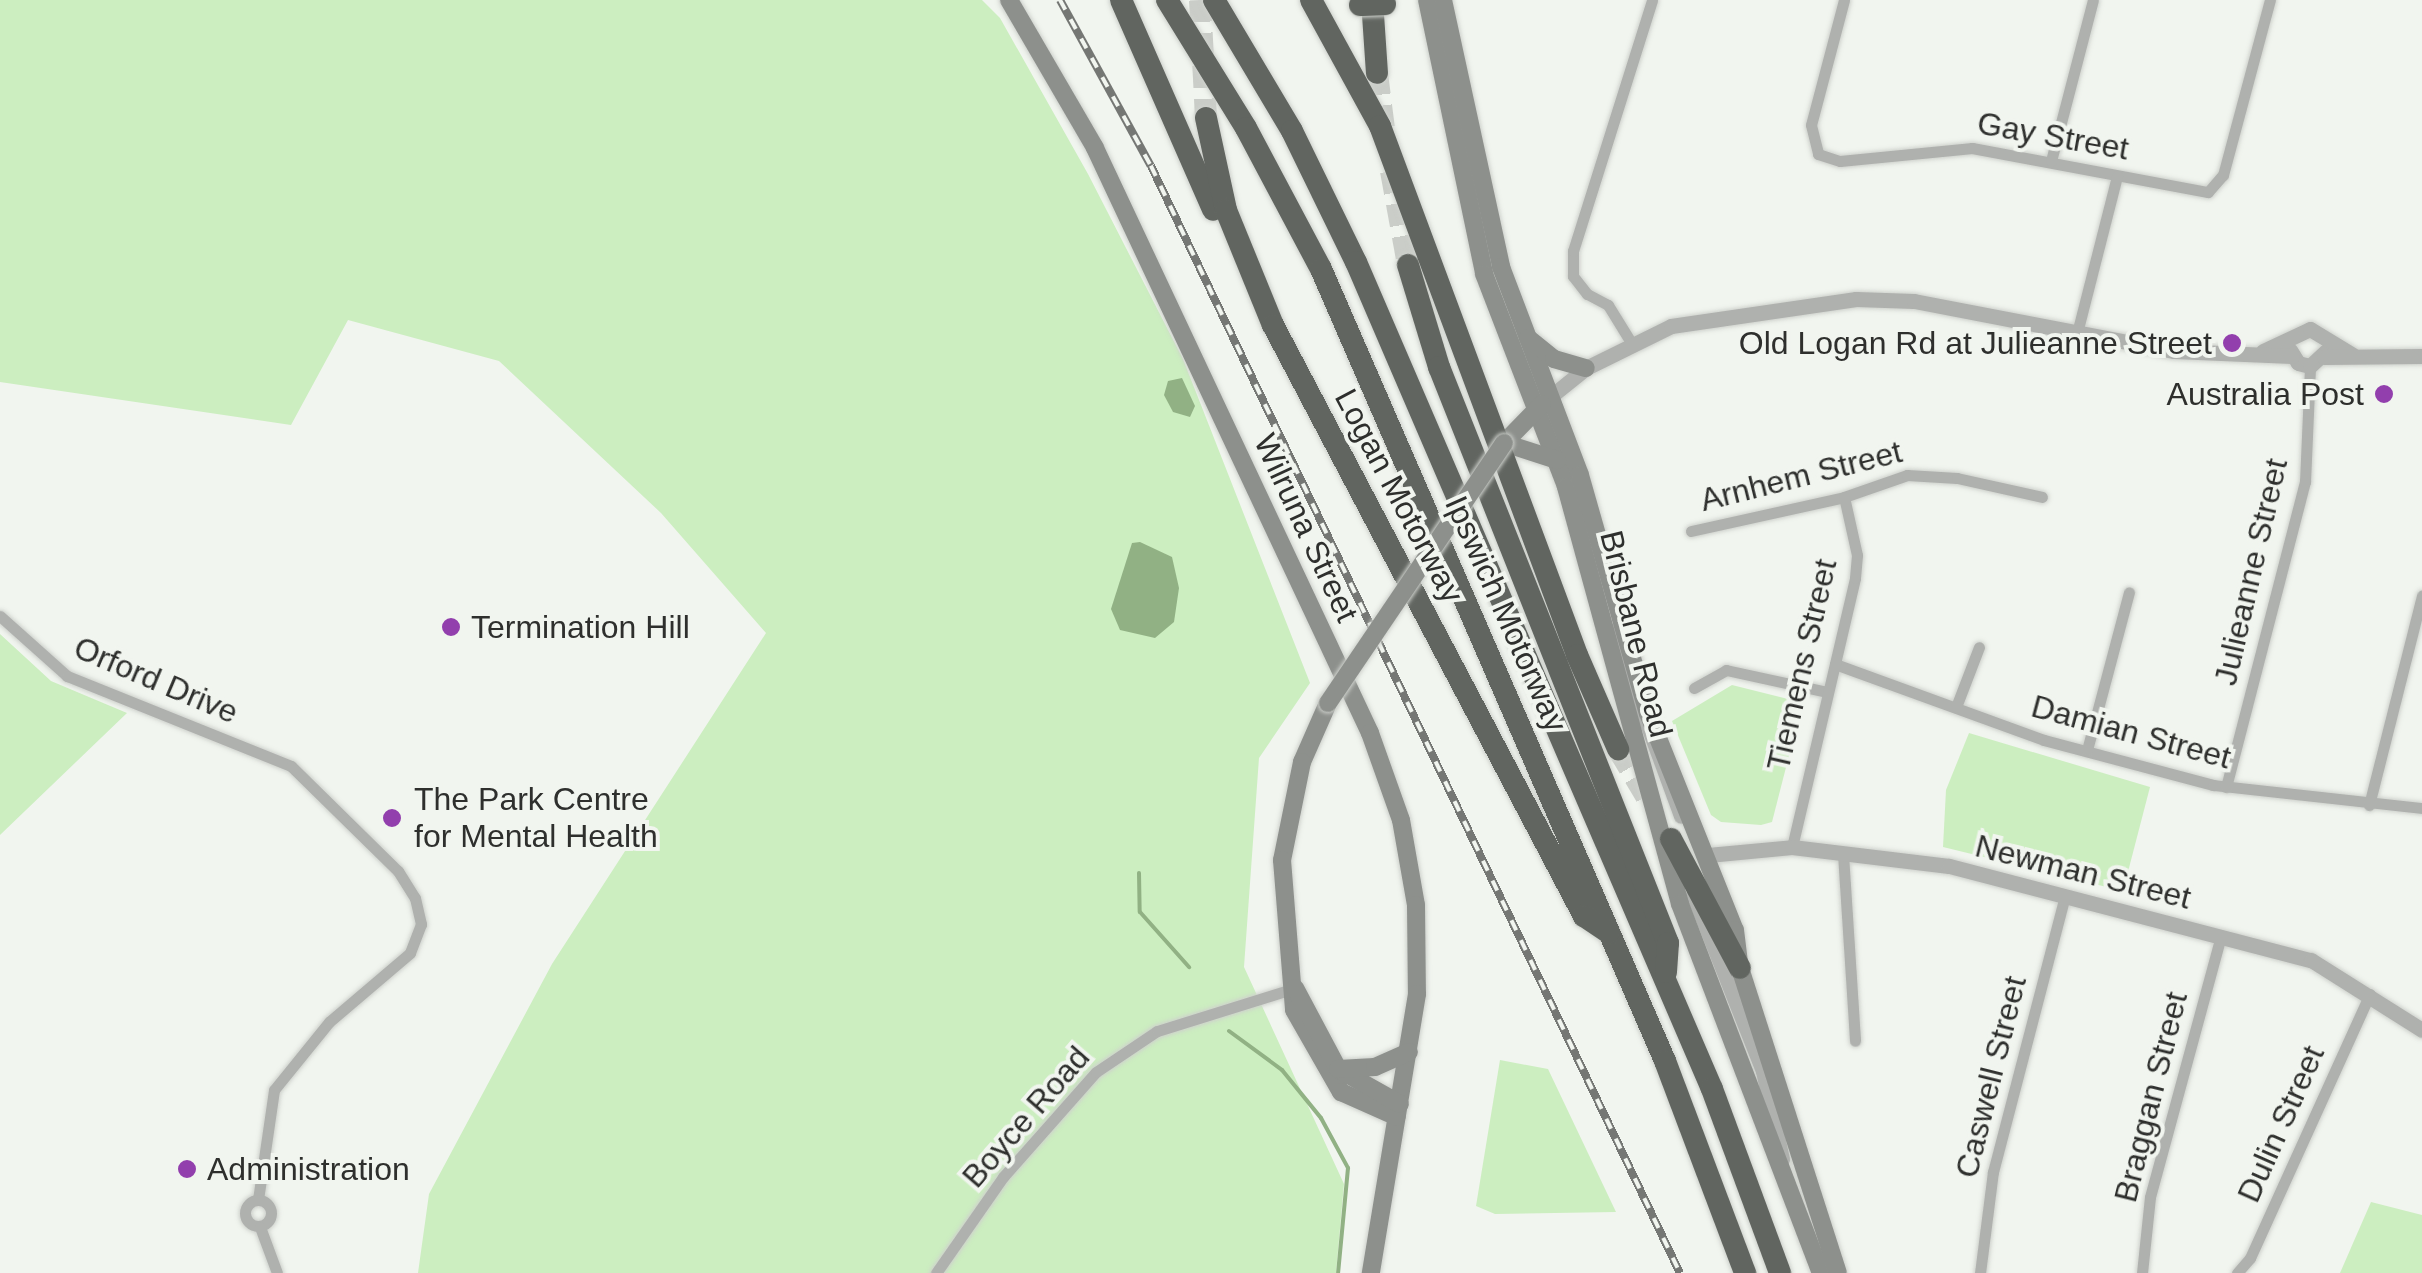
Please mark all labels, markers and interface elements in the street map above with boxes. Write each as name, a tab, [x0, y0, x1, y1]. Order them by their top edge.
street label: Gay Street	[1974, 104, 2132, 168]
place label: Old Logan Rd at Julieanne Street	[1739, 324, 2212, 362]
marker: Old Logan Rd at Julieanne Street	[2221, 332, 2243, 354]
place label: Australia Post	[2167, 375, 2364, 413]
street label: Logan Motorway	[1327, 383, 1471, 609]
marker: Australia Post	[2373, 383, 2395, 405]
street label: Wilruna Street	[1246, 428, 1366, 628]
street label: Arnhem Street	[1696, 432, 1906, 520]
street label: Julieanne Street	[2206, 455, 2296, 689]
street label: Ipswich Motorway	[1437, 490, 1575, 738]
street label: Brisbane Road	[1592, 527, 1680, 741]
street label: Tiemens Street	[1759, 556, 1845, 774]
place label: Termination Hill	[471, 608, 690, 646]
marker: Termination Hill	[440, 616, 462, 638]
street label: Orford Drive	[68, 628, 244, 732]
street label: Damian Street	[2027, 687, 2235, 777]
place label: The Park Centre for Mental Health	[414, 781, 658, 856]
marker: The Park Centre for Mental Health	[379, 805, 405, 831]
street label: Newman Street	[1971, 827, 2195, 917]
street label: Caswell Street	[1947, 972, 2035, 1182]
street label: Braggan Street	[2106, 988, 2196, 1206]
street label: Boyce Road	[954, 1039, 1098, 1195]
street label: Dulin Street	[2229, 1040, 2333, 1208]
place label: Administration	[207, 1150, 410, 1188]
marker: Administration	[176, 1158, 198, 1180]

